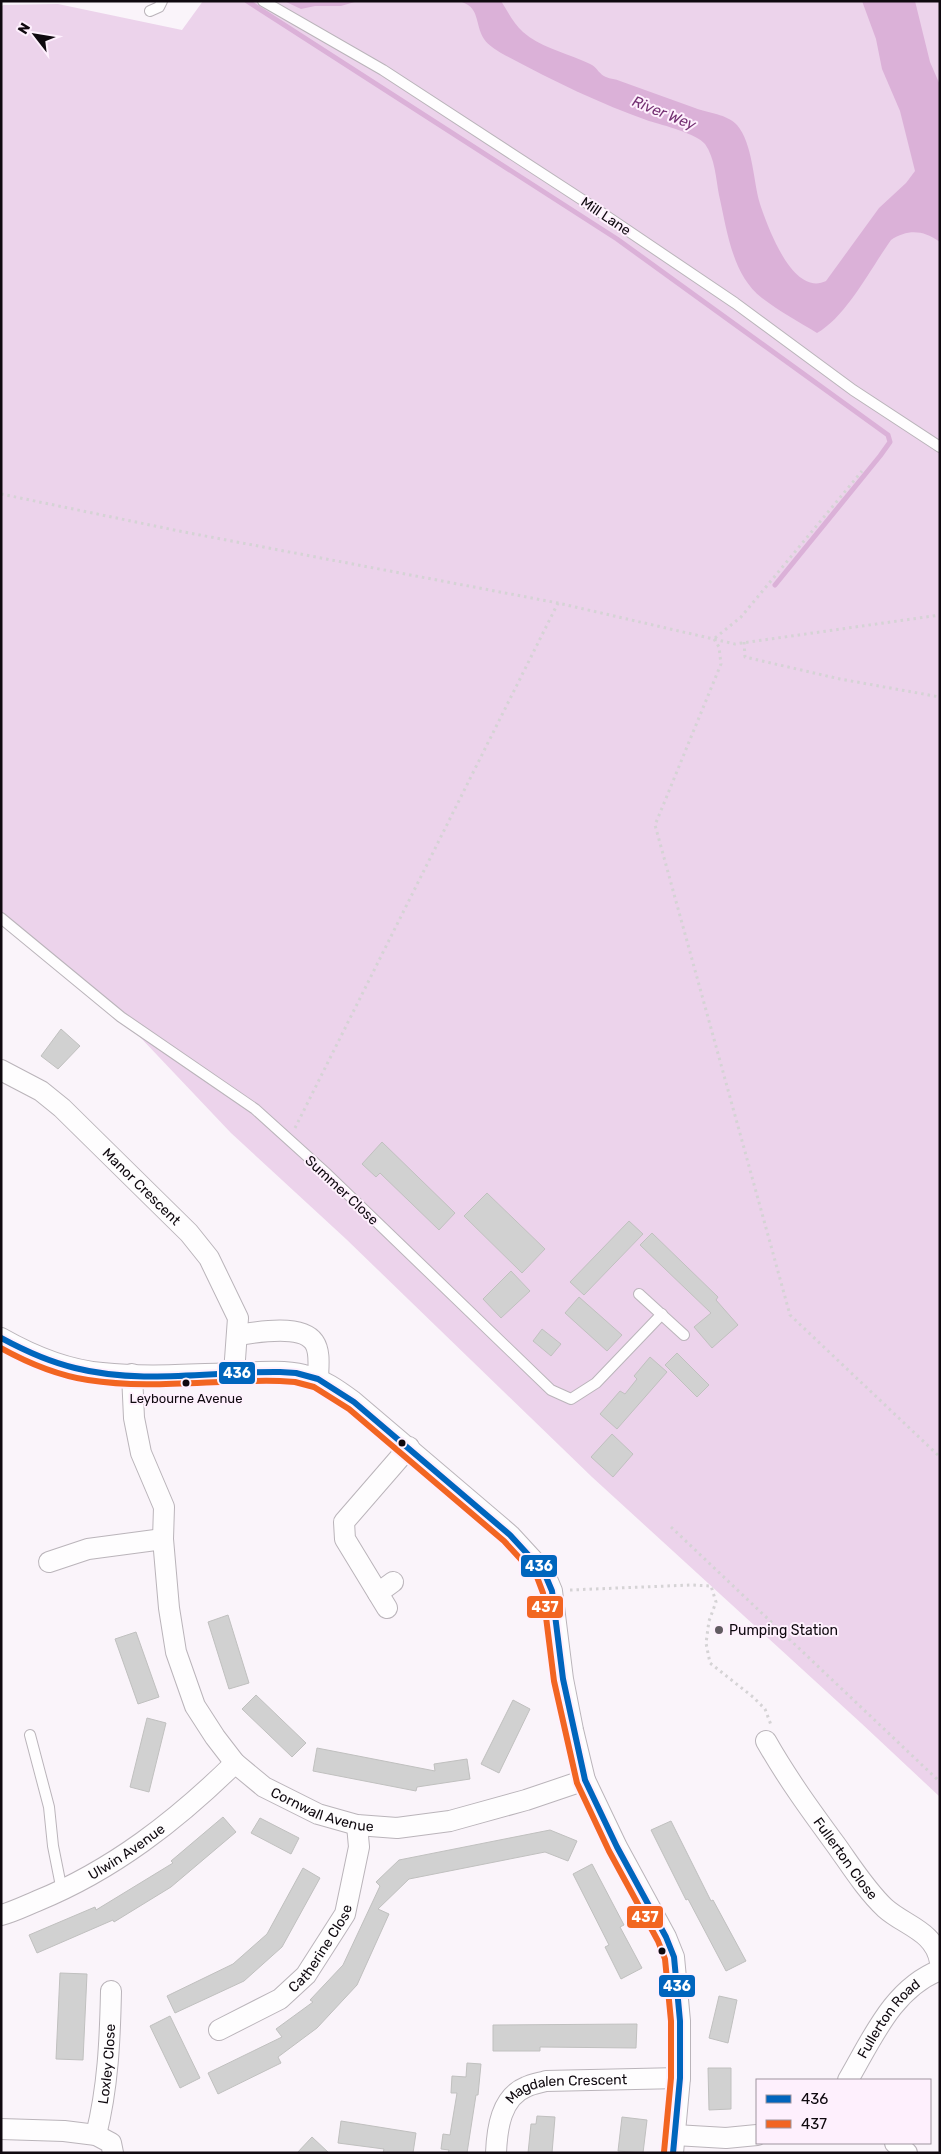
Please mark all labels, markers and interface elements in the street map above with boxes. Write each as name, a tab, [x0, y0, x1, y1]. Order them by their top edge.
north arrow	[10, 10, 60, 60]
text: N	[14, 20, 34, 37]
water label: River Wey	[630, 92, 699, 134]
street label: Mill Lane	[577, 194, 634, 239]
street label: Manor Crescent	[99, 1145, 184, 1229]
street label: Summer Close	[301, 1152, 382, 1229]
line badge: 436	[218, 1361, 256, 1385]
text: 436	[223, 1365, 251, 1382]
marker: Leybourne Avenue	[181, 1378, 191, 1388]
place label: Leybourne Avenue	[130, 1391, 242, 1406]
unlabelled marker	[397, 1438, 407, 1448]
line badge: 436	[520, 1554, 558, 1578]
text: 436	[525, 1558, 553, 1575]
line badge: 437	[526, 1595, 564, 1619]
text: 437	[532, 1599, 558, 1616]
place label: Pumping Station	[729, 1622, 838, 1639]
marker: Pumping Station	[713, 1624, 725, 1636]
street label: Cornwall Avenue	[268, 1784, 374, 1835]
street label: Fullerton Close	[810, 1814, 881, 1904]
street label: Ulwin Avenue	[85, 1820, 168, 1884]
street label: Catherine Close	[285, 1903, 356, 1996]
line badge: 437	[626, 1905, 664, 1929]
text: 437	[632, 1909, 658, 1926]
unlabelled marker	[657, 1946, 667, 1956]
line badge: 436	[658, 1974, 696, 1998]
street label: Fullerton Road	[854, 1976, 924, 2061]
text: 436	[663, 1978, 691, 1995]
street label: Loxley Close	[95, 2023, 119, 2105]
street label: Magdalen Crescent	[502, 2071, 628, 2107]
legend	[756, 2079, 931, 2144]
text: 436	[801, 2090, 828, 2108]
text: 437	[801, 2115, 827, 2133]

